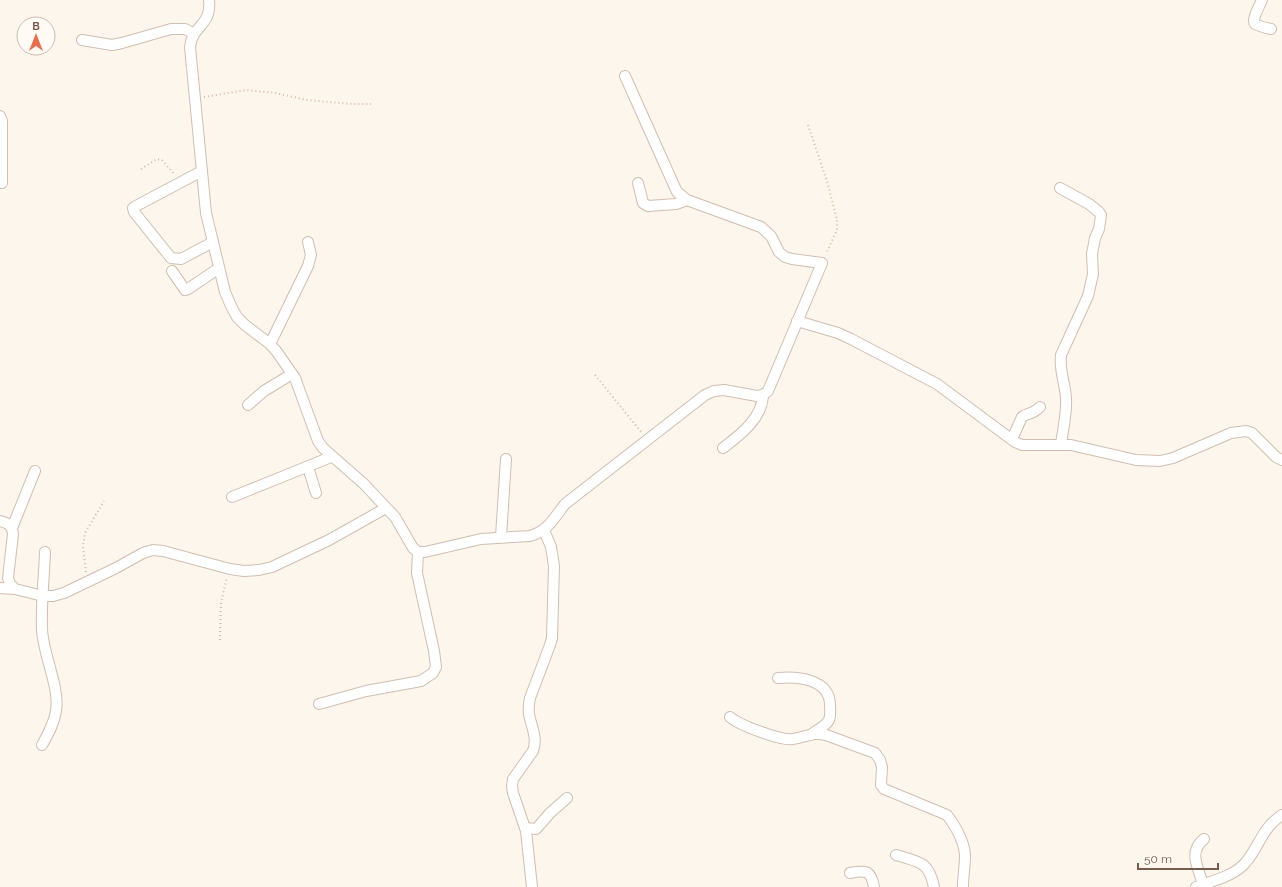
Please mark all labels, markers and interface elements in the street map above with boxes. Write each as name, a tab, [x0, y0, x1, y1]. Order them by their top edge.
north arrow	[16, 16, 56, 56]
text: B	[32, 20, 40, 33]
scale bar	[1138, 845, 1218, 871]
text: 50 m	[1144, 852, 1172, 866]

